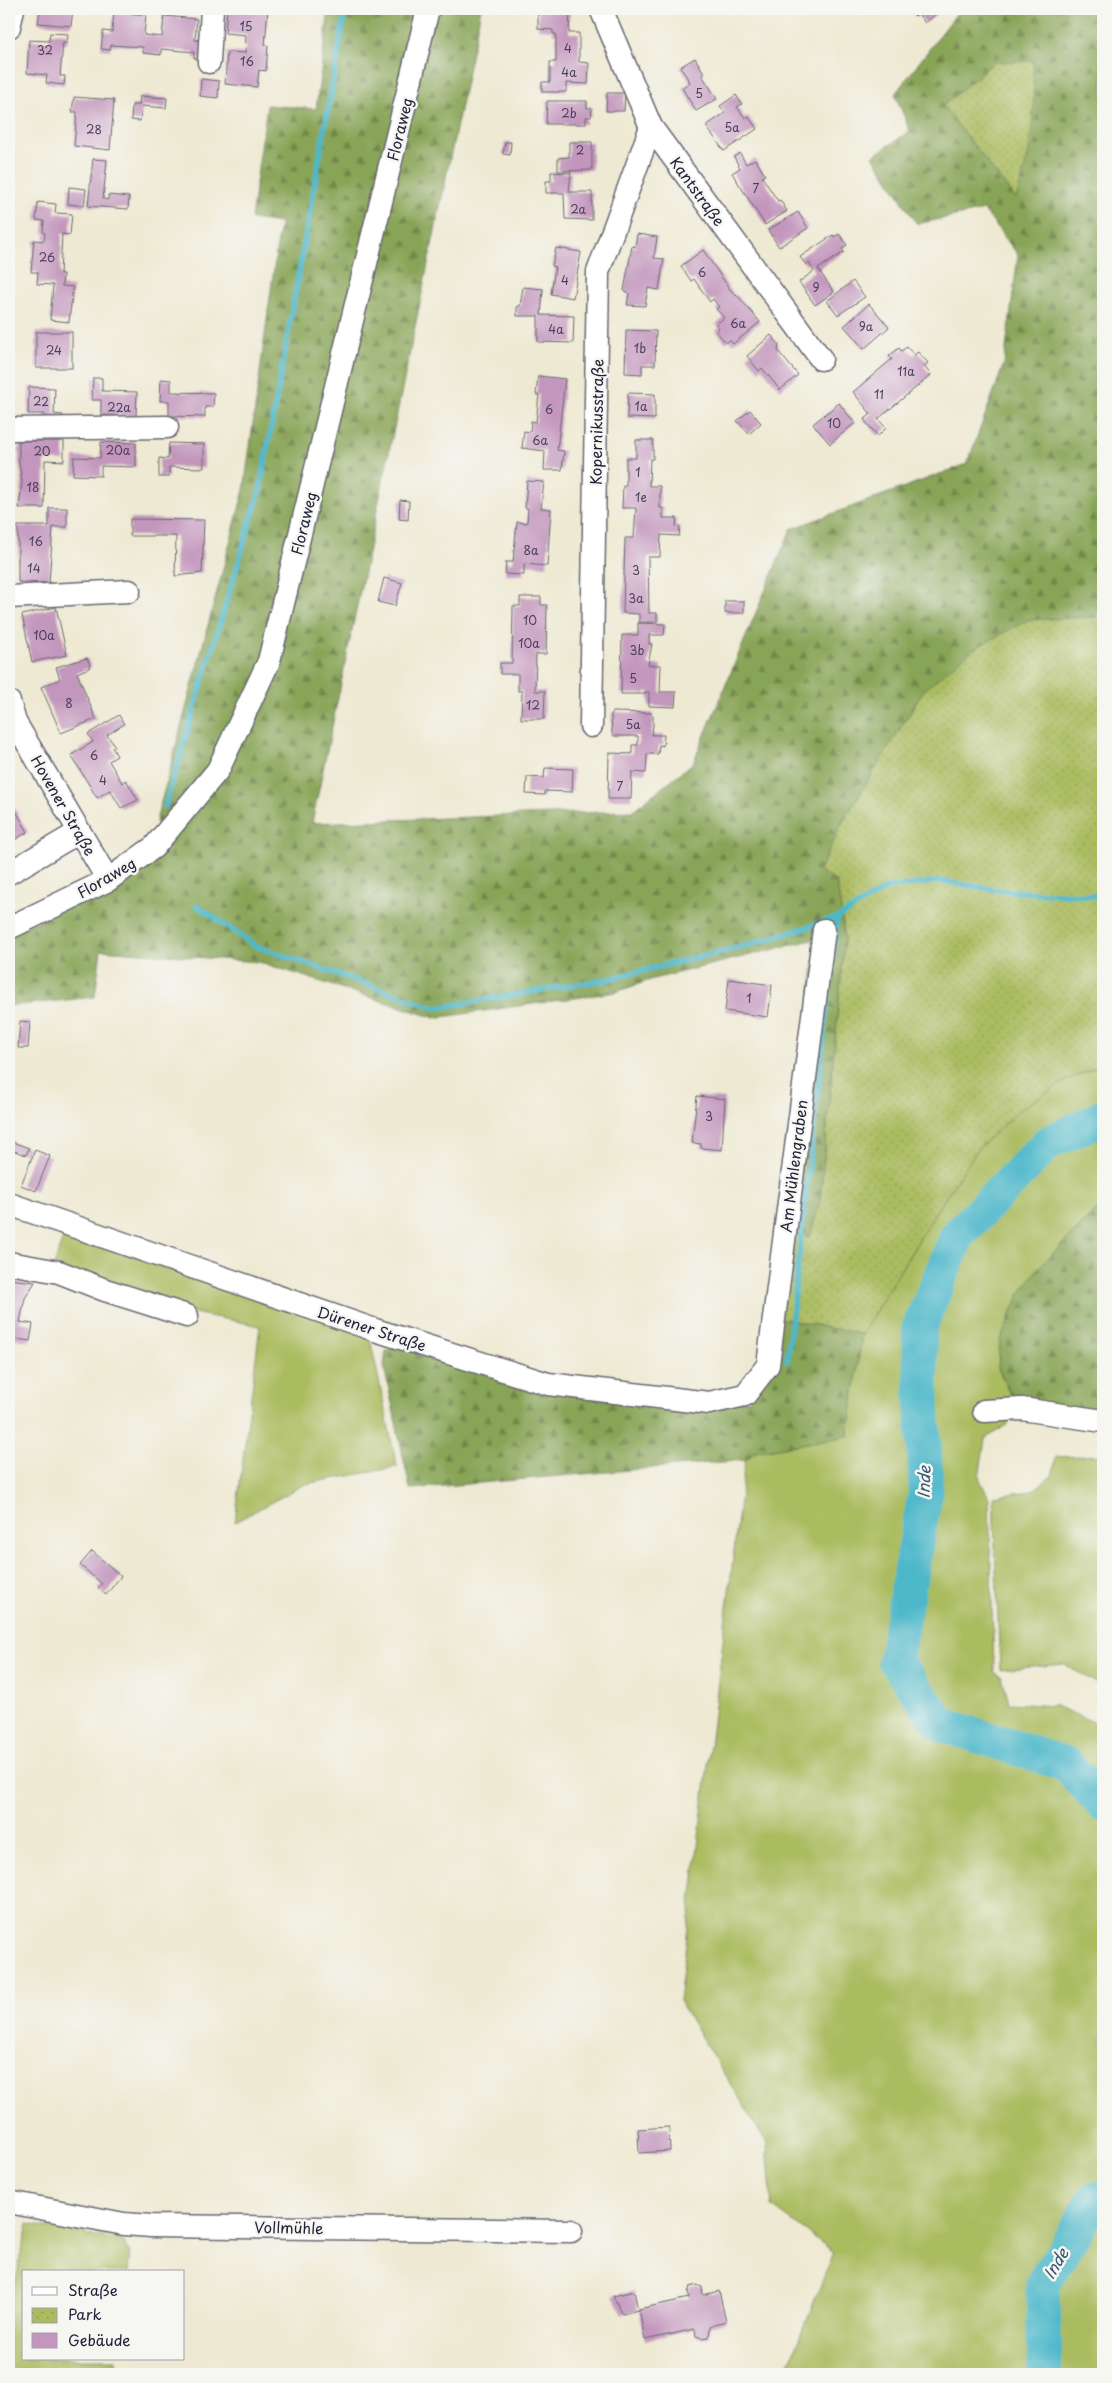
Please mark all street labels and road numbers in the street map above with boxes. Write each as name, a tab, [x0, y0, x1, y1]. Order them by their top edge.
street label: Floraweg	[380, 95, 418, 163]
street label: Kantstraße	[665, 152, 731, 230]
street label: Kopernikusstraße	[583, 359, 609, 485]
street label: Floraweg	[284, 489, 322, 557]
street label: Hovener Straße	[26, 750, 102, 860]
street label: Floraweg	[72, 851, 140, 903]
street label: Am Mühlengraben	[773, 1098, 813, 1234]
street label: Dürener Straße	[314, 1300, 430, 1356]
street label: Vollmühle	[254, 2215, 324, 2239]

